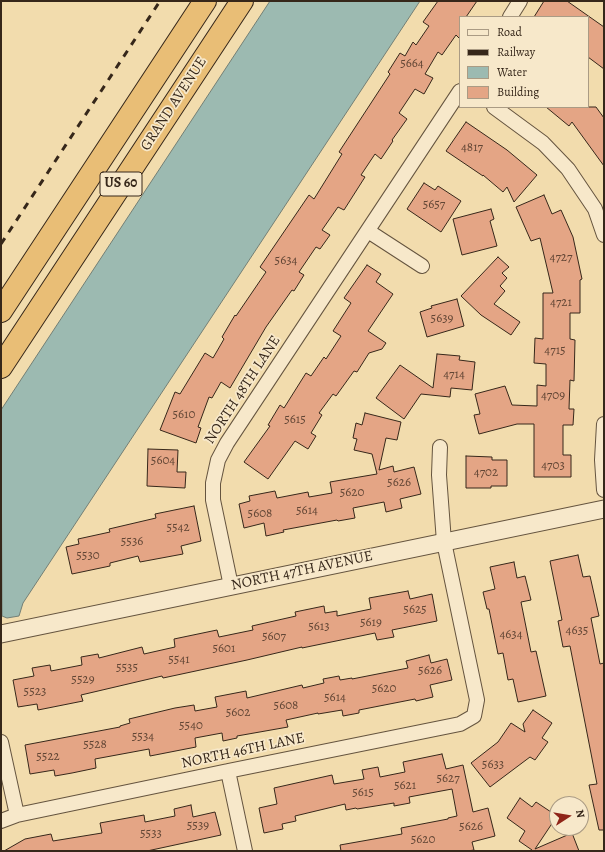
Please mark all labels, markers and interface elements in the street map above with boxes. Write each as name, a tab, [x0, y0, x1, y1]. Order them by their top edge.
legend	[459, 16, 589, 108]
text: Road	[497, 24, 522, 40]
text: Railway	[497, 44, 535, 60]
street label: GRAND AVENUE	[137, 54, 211, 154]
house number: 5664	[400, 56, 424, 72]
text: Water	[497, 64, 527, 80]
text: Building	[497, 84, 539, 100]
house number: 4817	[461, 140, 483, 156]
road number: US 60	[100, 172, 142, 196]
house number: 5657	[423, 197, 445, 213]
house number: 4727	[550, 250, 572, 266]
house number: 5634	[275, 253, 297, 269]
house number: 4721	[550, 295, 572, 311]
house number: 5639	[431, 311, 453, 327]
street label: NORTH 48TH LANE	[201, 332, 285, 448]
house number: 4715	[544, 343, 566, 359]
house number: 4714	[443, 367, 465, 383]
house number: 4709	[541, 388, 565, 404]
house number: 5610	[173, 407, 195, 423]
house number: 5615	[284, 412, 306, 428]
house number: 5604	[151, 453, 175, 469]
house number: 4703	[541, 458, 565, 474]
house number: 4702	[474, 465, 498, 481]
house number: 5626	[387, 475, 411, 491]
house number: 5620	[340, 485, 364, 501]
house number: 5614	[296, 503, 318, 519]
house number: 5608	[248, 506, 272, 522]
house number: 5542	[166, 520, 190, 536]
house number: 5536	[121, 534, 143, 550]
street label: NORTH 47TH AVENUE	[230, 547, 374, 595]
house number: 5530	[76, 548, 100, 564]
house number: 5625	[403, 602, 427, 618]
house number: 5619	[360, 615, 382, 631]
house number: 5613	[308, 619, 330, 635]
house number: 4635	[566, 623, 588, 639]
house number: 4634	[499, 627, 523, 643]
house number: 5607	[262, 629, 286, 645]
house number: 5601	[213, 641, 235, 657]
house number: 5541	[168, 652, 190, 668]
house number: 5535	[116, 660, 138, 676]
house number: 5626	[418, 663, 442, 679]
house number: 5529	[71, 672, 95, 688]
house number: 5620	[372, 681, 396, 697]
house number: 5523	[24, 684, 46, 700]
house number: 5614	[324, 690, 346, 706]
house number: 5608	[274, 698, 298, 714]
house number: 5602	[226, 705, 250, 721]
house number: 5540	[179, 718, 203, 734]
house number: 5534	[132, 729, 154, 745]
street label: NORTH 46TH LANE	[180, 729, 306, 773]
house number: 5528	[83, 737, 107, 753]
house number: 5522	[36, 749, 60, 765]
house number: 5633	[482, 757, 504, 773]
house number: 5627	[436, 771, 460, 787]
house number: 5621	[394, 778, 416, 794]
house number: 5615	[352, 785, 374, 801]
north arrow	[549, 796, 589, 836]
text: N	[572, 808, 588, 819]
house number: 5539	[187, 818, 209, 834]
house number: 5626	[459, 819, 483, 835]
house number: 5533	[140, 826, 162, 842]
house number: 5620	[411, 832, 435, 848]

